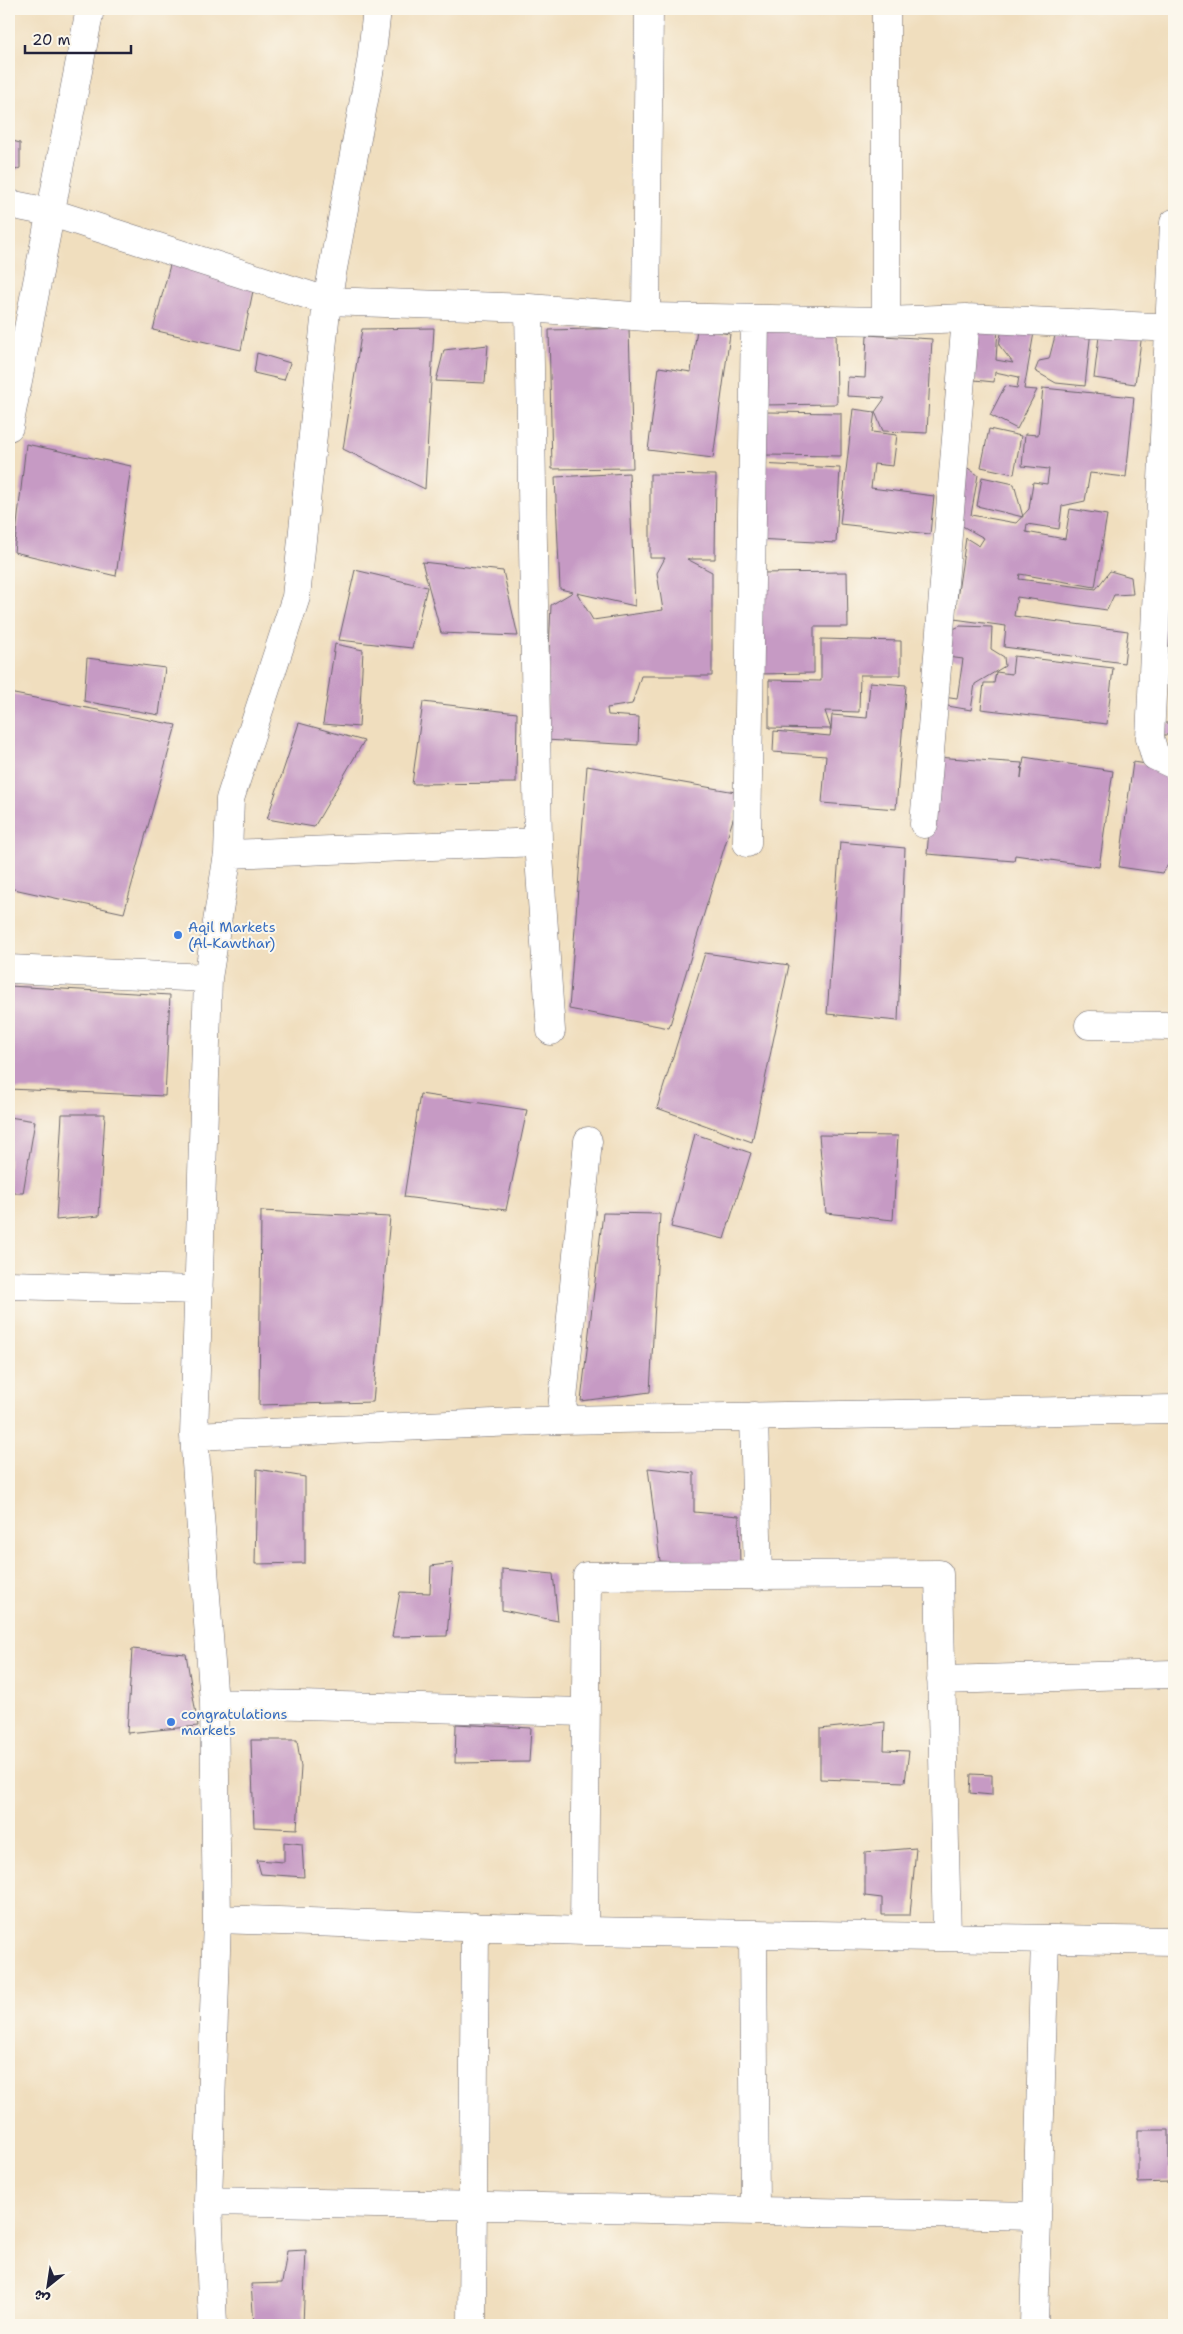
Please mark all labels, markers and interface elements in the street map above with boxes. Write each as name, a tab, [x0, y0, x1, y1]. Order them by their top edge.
scale bar	[25, 22, 131, 54]
text: 20 m	[32, 30, 71, 50]
place label: Aqil Markets (Al-Kawthar)	[188, 918, 276, 952]
marker: Aqil Markets (Al-Kawthar)	[172, 929, 184, 941]
place label: congratulations markets	[181, 1705, 288, 1739]
marker: congratulations markets	[165, 1716, 177, 1728]
north arrow	[22, 2262, 72, 2312]
text: ش	[30, 2286, 53, 2309]

